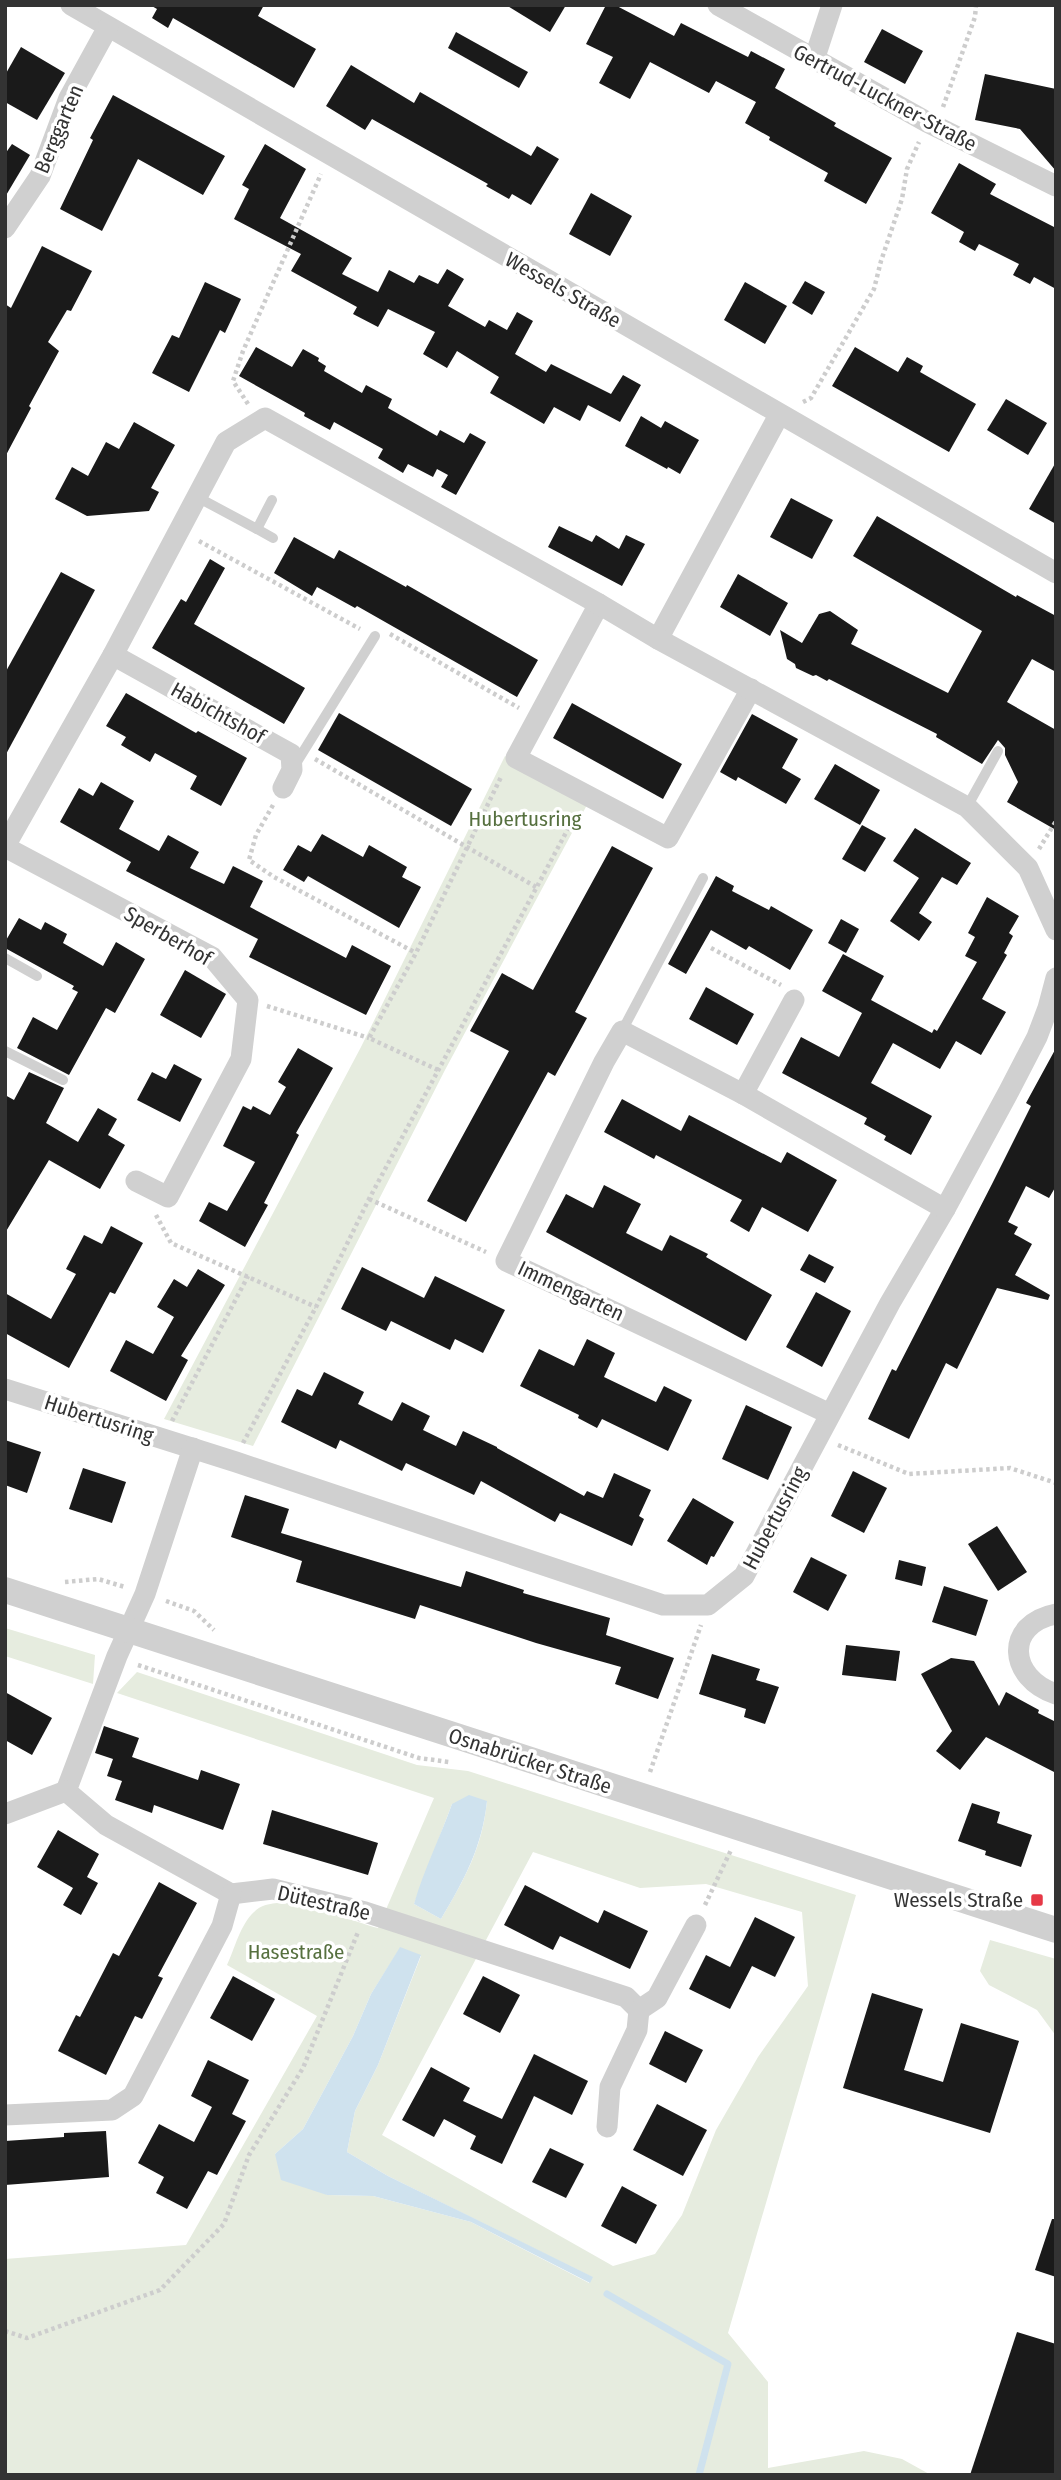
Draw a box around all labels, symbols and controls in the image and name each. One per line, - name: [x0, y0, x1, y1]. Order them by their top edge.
- street label: Gertrud-Luckner-Straße: [789, 39, 981, 157]
- street label: Berggarten: [29, 81, 89, 177]
- street label: Wessels Straße: [501, 246, 625, 334]
- street label: Habichtshof: [166, 676, 271, 750]
- park label: Hubertusring: [469, 806, 582, 832]
- street label: Sperberhof: [120, 901, 218, 972]
- street label: Immengarten: [514, 1255, 628, 1327]
- street label: Hubertusring: [41, 1389, 157, 1449]
- street label: Hubertusring: [737, 1462, 813, 1574]
- street label: Osnabrücker Straße: [445, 1722, 615, 1800]
- street label: Dütestraße: [275, 1880, 373, 1926]
- place label: Wessels Straße: [894, 1887, 1023, 1913]
- marker: Wessels Straße: [1029, 1892, 1045, 1908]
- park label: Hasestraße: [248, 1939, 344, 1965]

